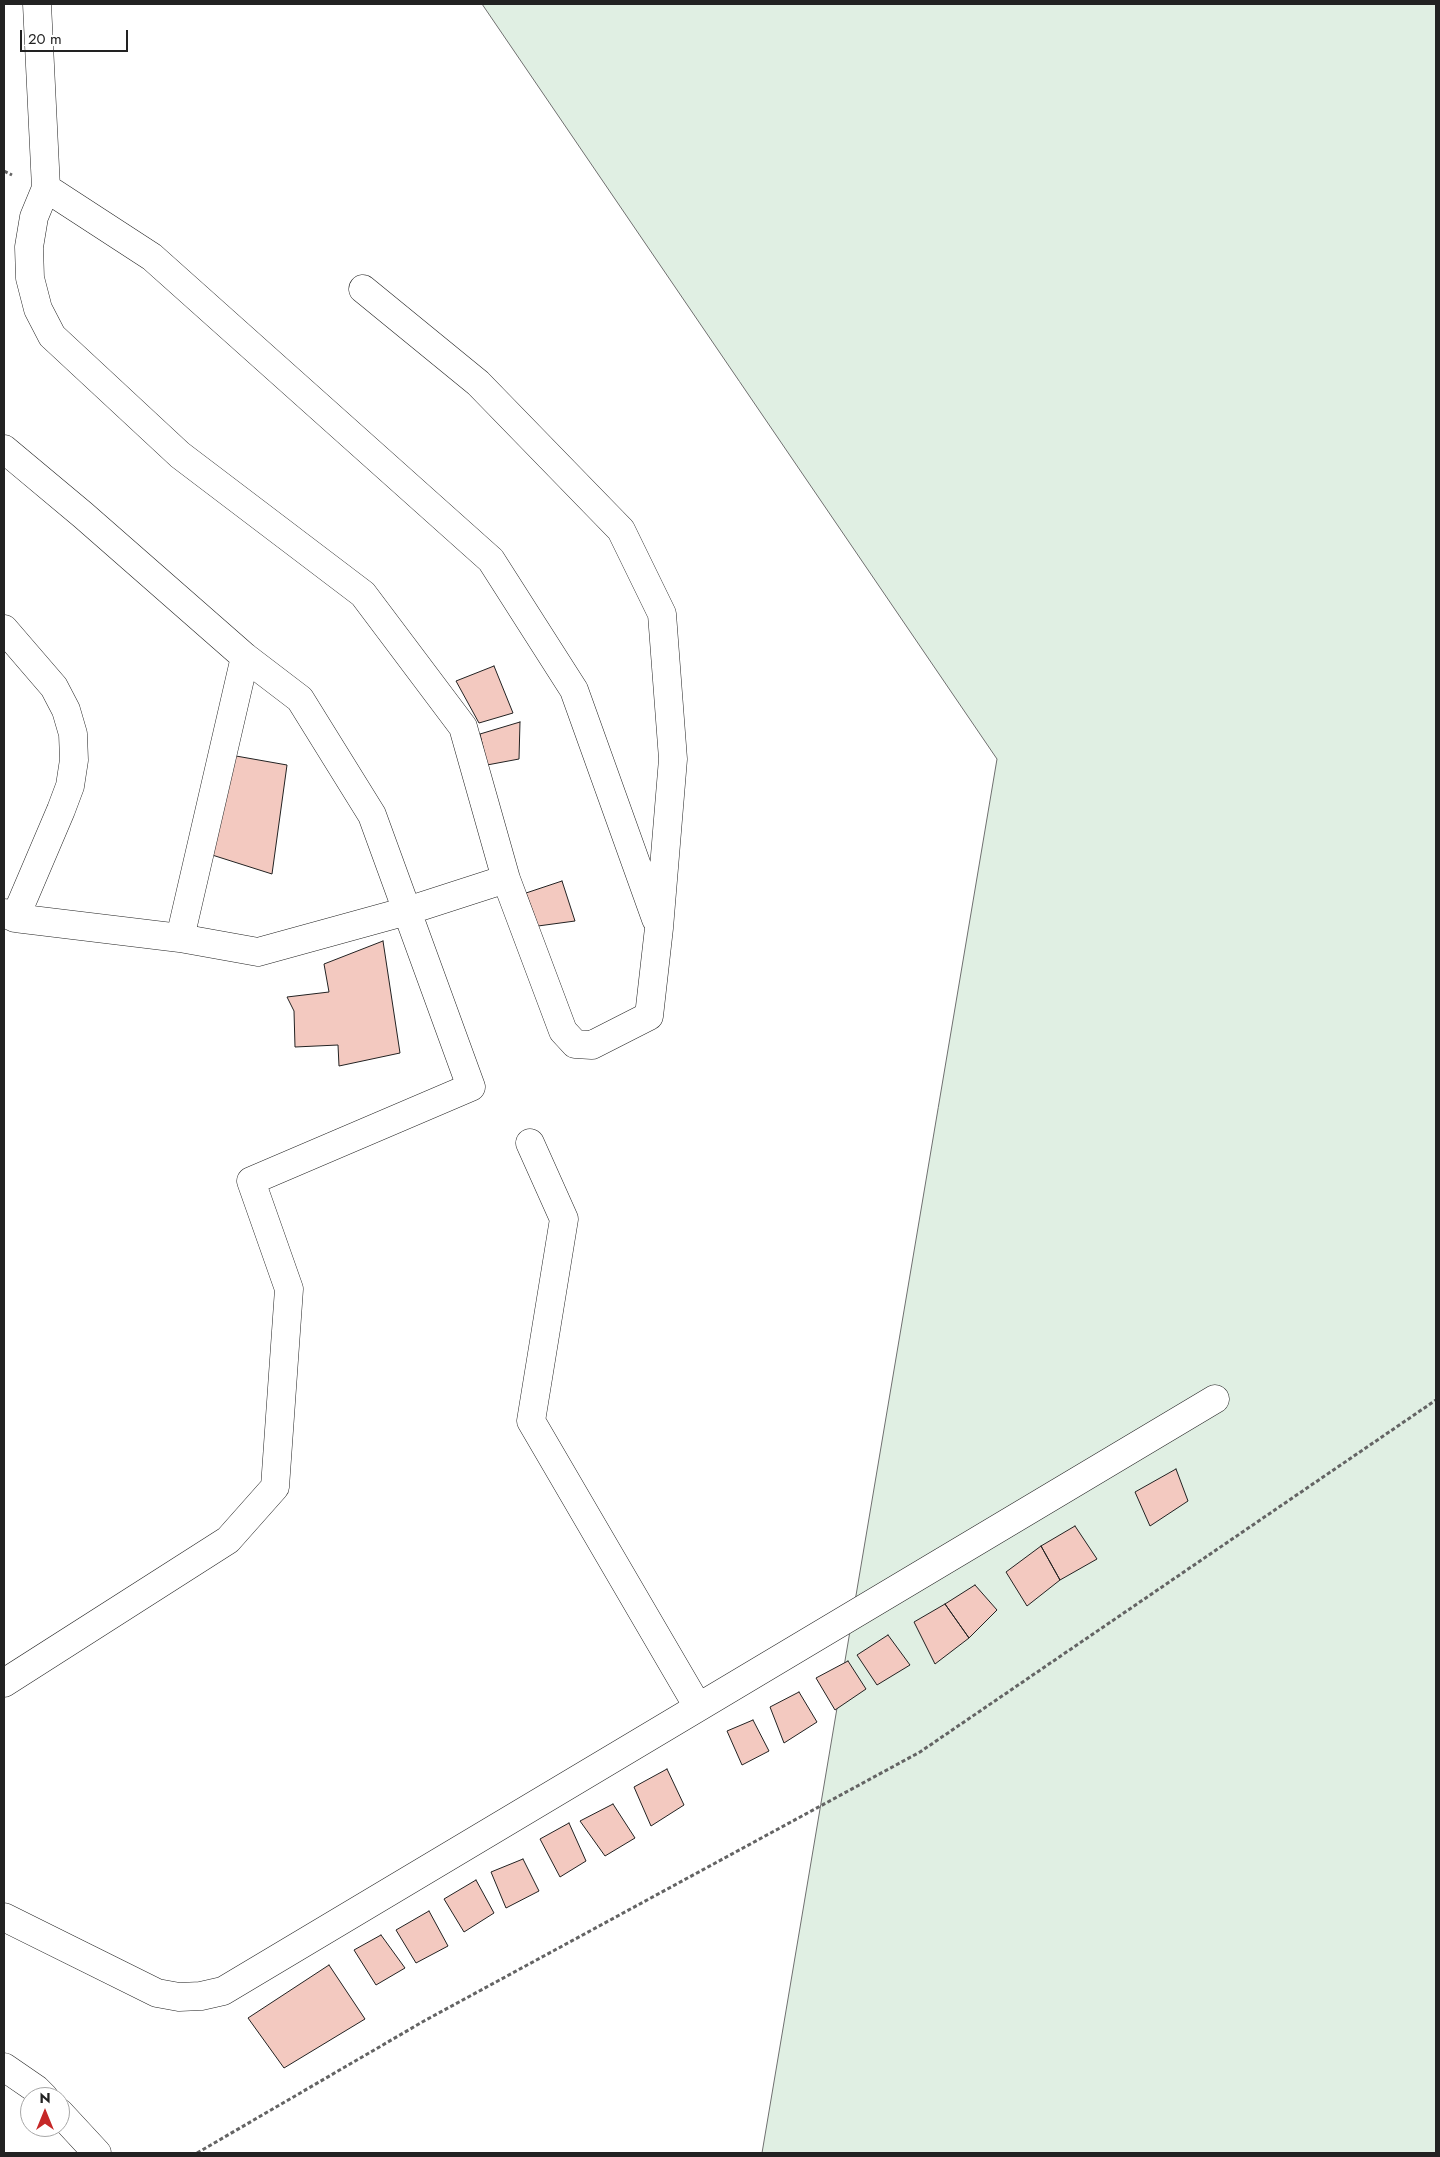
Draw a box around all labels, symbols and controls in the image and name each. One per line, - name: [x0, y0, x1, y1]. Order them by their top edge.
- scale bar: [22, 20, 130, 52]
- text: 20 m: [28, 28, 62, 50]
- north arrow: [20, 2087, 70, 2137]
- text: N: [39, 2088, 51, 2108]

